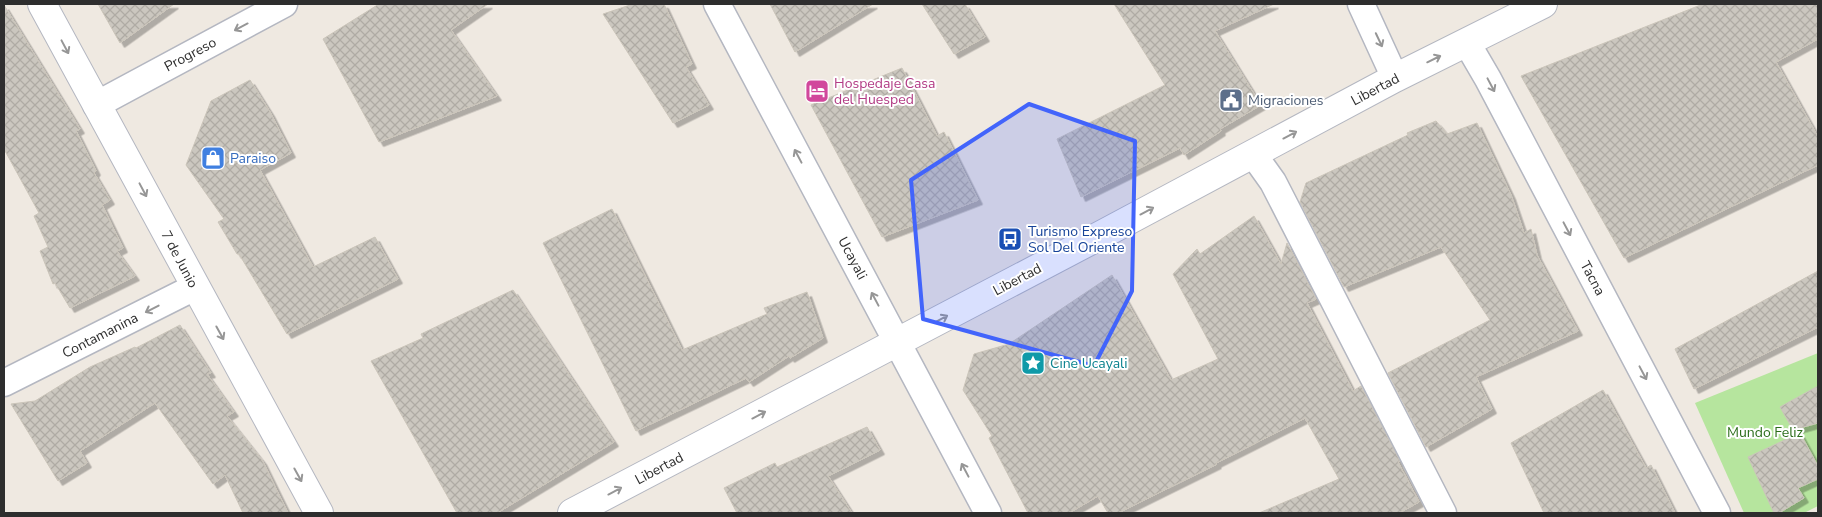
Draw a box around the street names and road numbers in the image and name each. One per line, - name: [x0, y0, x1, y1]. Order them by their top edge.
- street label: Progreso: [161, 33, 220, 76]
- street label: Libertad: [1348, 69, 1403, 110]
- street label: 7 de Junio: [156, 227, 203, 292]
- street label: Ucayali: [833, 234, 872, 283]
- street label: Tacna: [1576, 258, 1610, 299]
- street label: Libertad: [990, 259, 1045, 300]
- street label: Contamanina: [59, 308, 142, 363]
- street label: Libertad: [632, 448, 687, 489]

